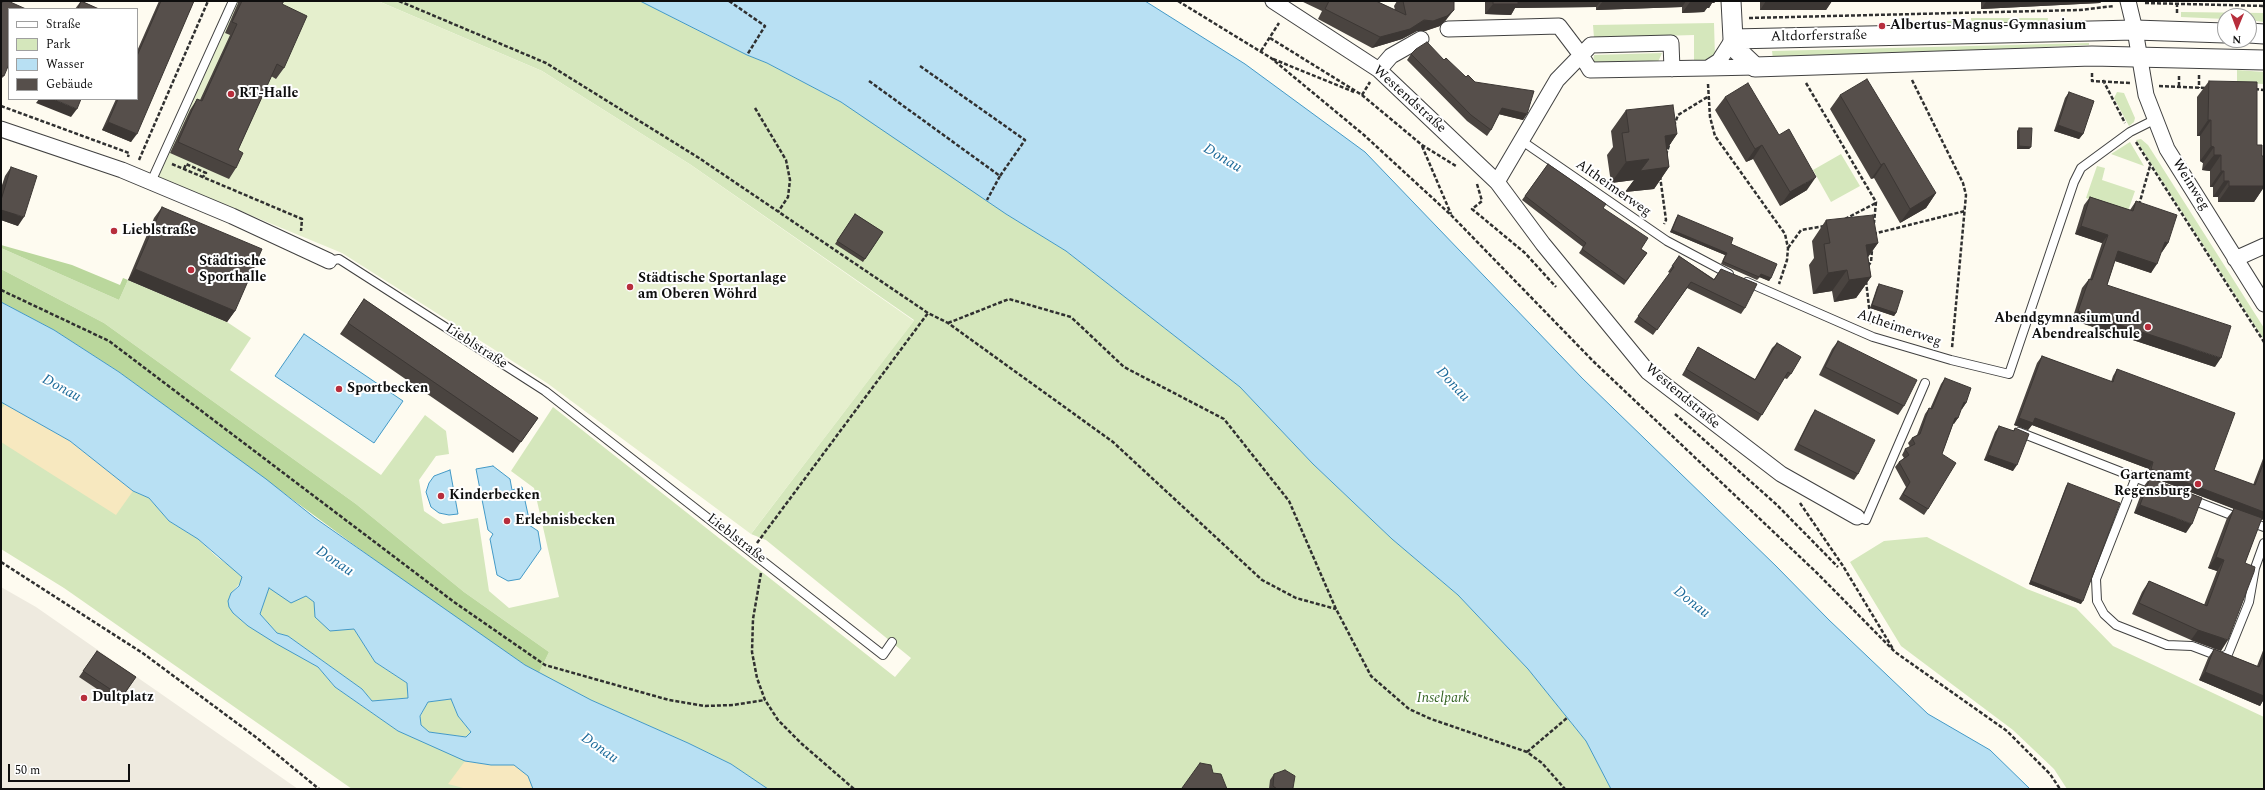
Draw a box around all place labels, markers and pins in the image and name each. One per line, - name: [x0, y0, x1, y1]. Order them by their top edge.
- place label: Albertus-Magnus-Gymnasium: [1890, 18, 2086, 34]
- marker: Albertus-Magnus-Gymnasium: [1877, 21, 1887, 31]
- place label: RT-Halle: [239, 86, 298, 102]
- marker: RT-Halle: [226, 89, 236, 99]
- place label: Lieblstraße: [122, 223, 196, 239]
- marker: Lieblstraße: [109, 226, 119, 236]
- place label: Städtische Sporthalle: [199, 254, 266, 286]
- marker: Städtische Sporthalle: [186, 265, 196, 275]
- place label: Städtische Sportanlage am Oberen Wöhrd: [638, 271, 786, 304]
- marker: Städtische Sportanlage am Oberen Wöhrd: [625, 282, 635, 292]
- place label: Abendgymnasium und Abendrealschule: [1994, 311, 2140, 344]
- marker: Abendgymnasium und Abendrealschule: [2143, 322, 2153, 332]
- place label: Sportbecken: [347, 381, 428, 397]
- marker: Sportbecken: [334, 384, 344, 394]
- place label: Gartenamt Regensburg: [2114, 468, 2190, 500]
- marker: Gartenamt Regensburg: [2193, 479, 2203, 489]
- place label: Kinderbecken: [449, 488, 540, 504]
- marker: Kinderbecken: [436, 491, 446, 501]
- place label: Erlebnisbecken: [515, 513, 615, 529]
- marker: Erlebnisbecken: [502, 516, 512, 526]
- place label: Dultplatz: [92, 690, 154, 706]
- marker: Dultplatz: [79, 693, 89, 703]

